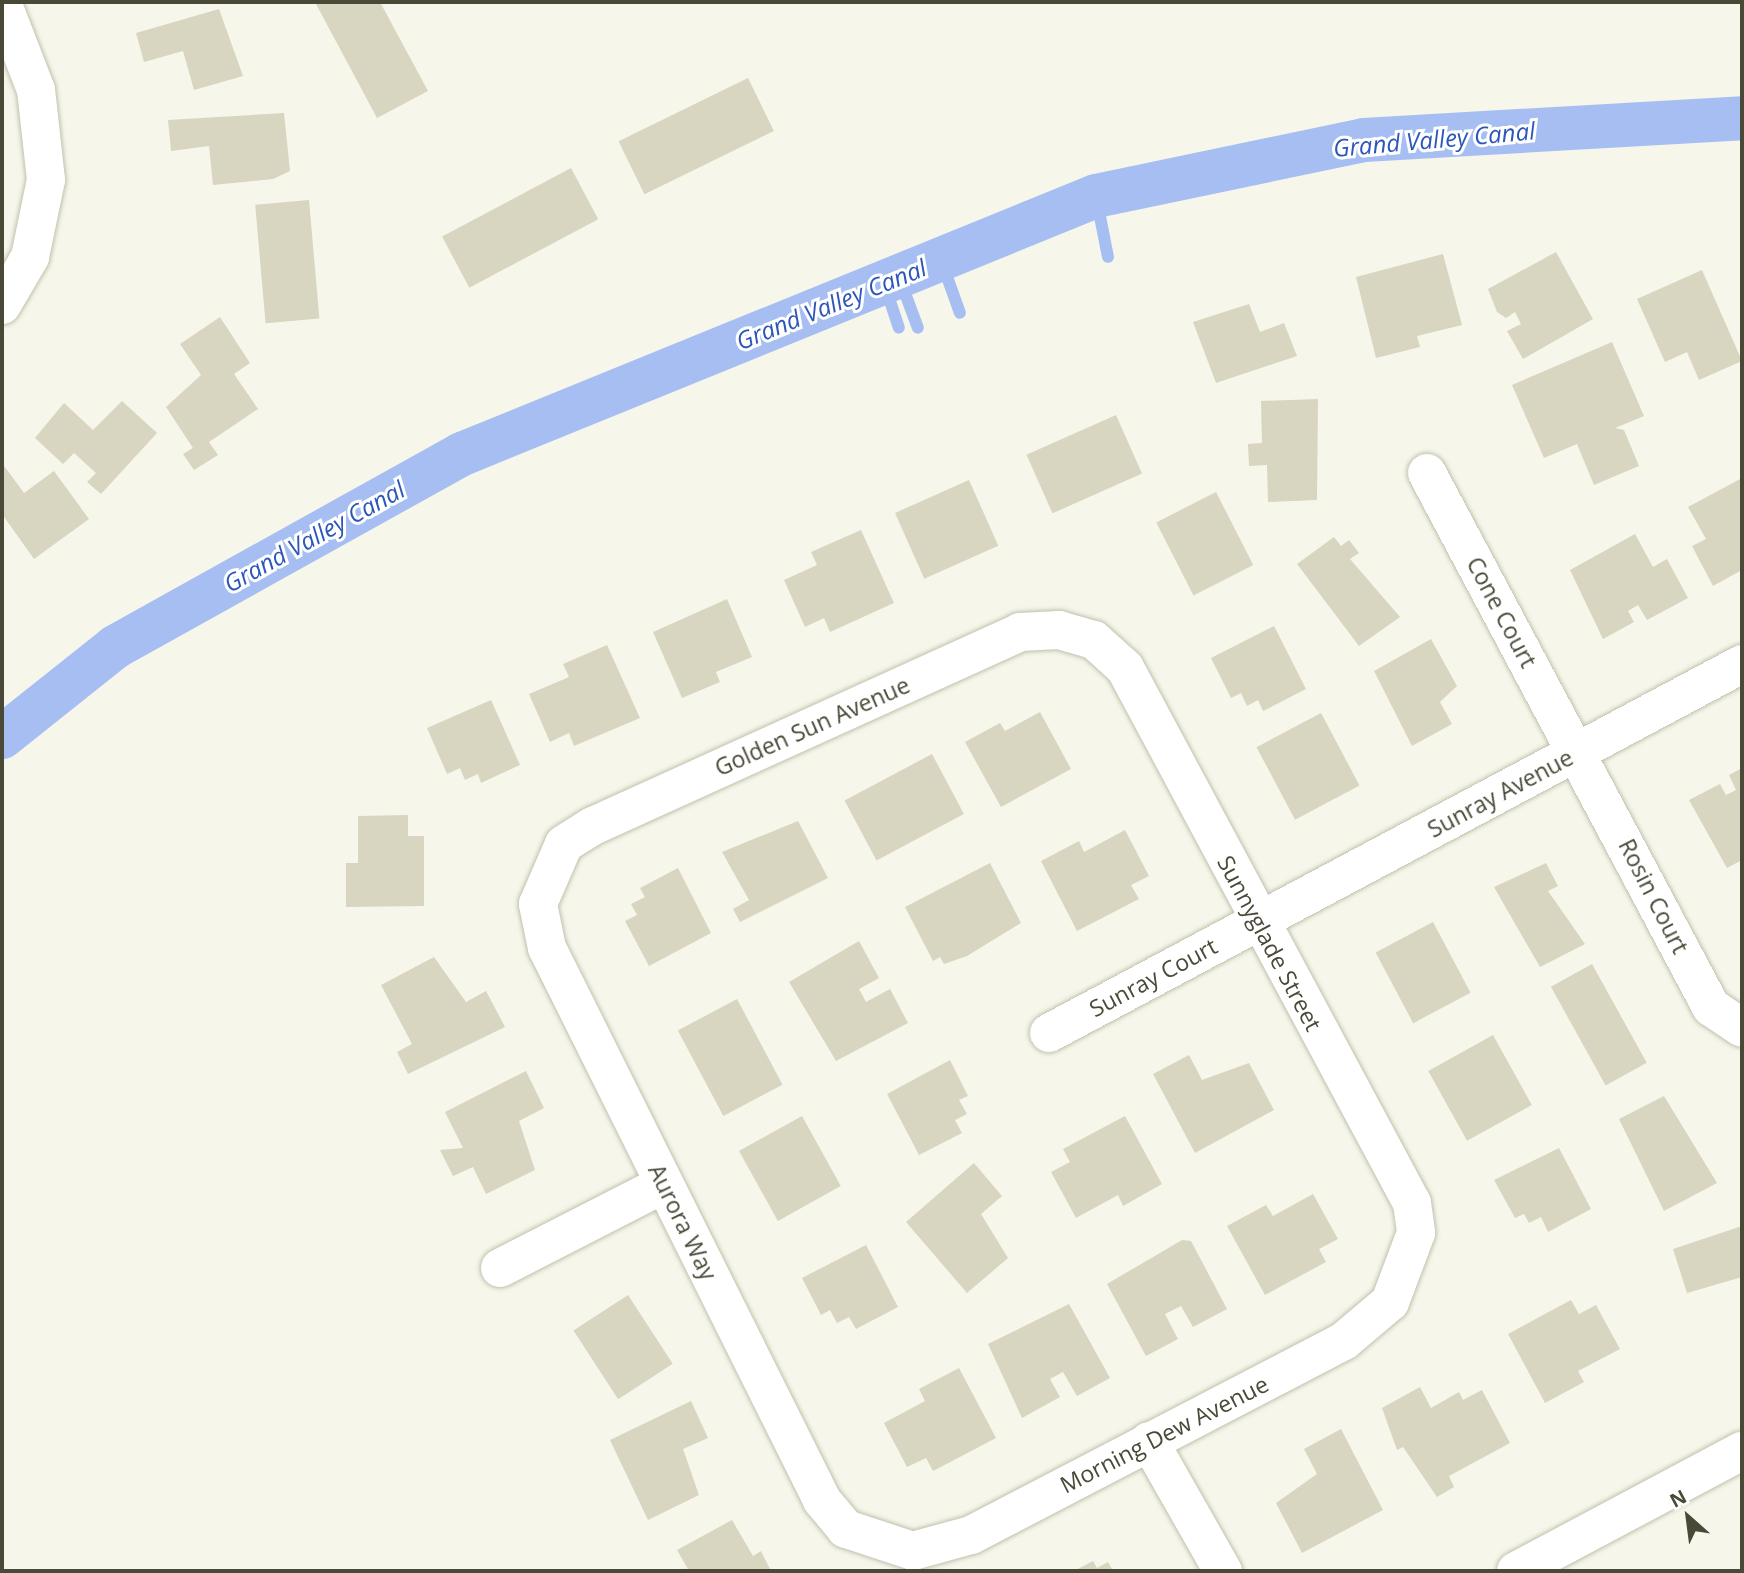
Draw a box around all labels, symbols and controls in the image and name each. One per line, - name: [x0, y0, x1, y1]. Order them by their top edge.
- water label: Grand Valley Canal: [1332, 116, 1536, 162]
- water label: Grand Valley Canal: [732, 253, 930, 355]
- water label: Grand Valley Canal: [218, 474, 410, 598]
- street label: Cone Court: [1461, 552, 1543, 672]
- street label: Golden Sun Avenue: [710, 671, 914, 781]
- street label: Sunray Avenue: [1423, 743, 1577, 843]
- street label: Rosin Court: [1613, 834, 1695, 958]
- street label: Sunnyglade Street: [1212, 851, 1328, 1035]
- street label: Sunray Court: [1084, 932, 1222, 1022]
- street label: Aurora Way: [643, 1160, 723, 1284]
- street label: Morning Dew Avenue: [1055, 1370, 1273, 1498]
- north arrow: [1653, 1482, 1723, 1552]
- text: N: [1665, 1483, 1691, 1514]

